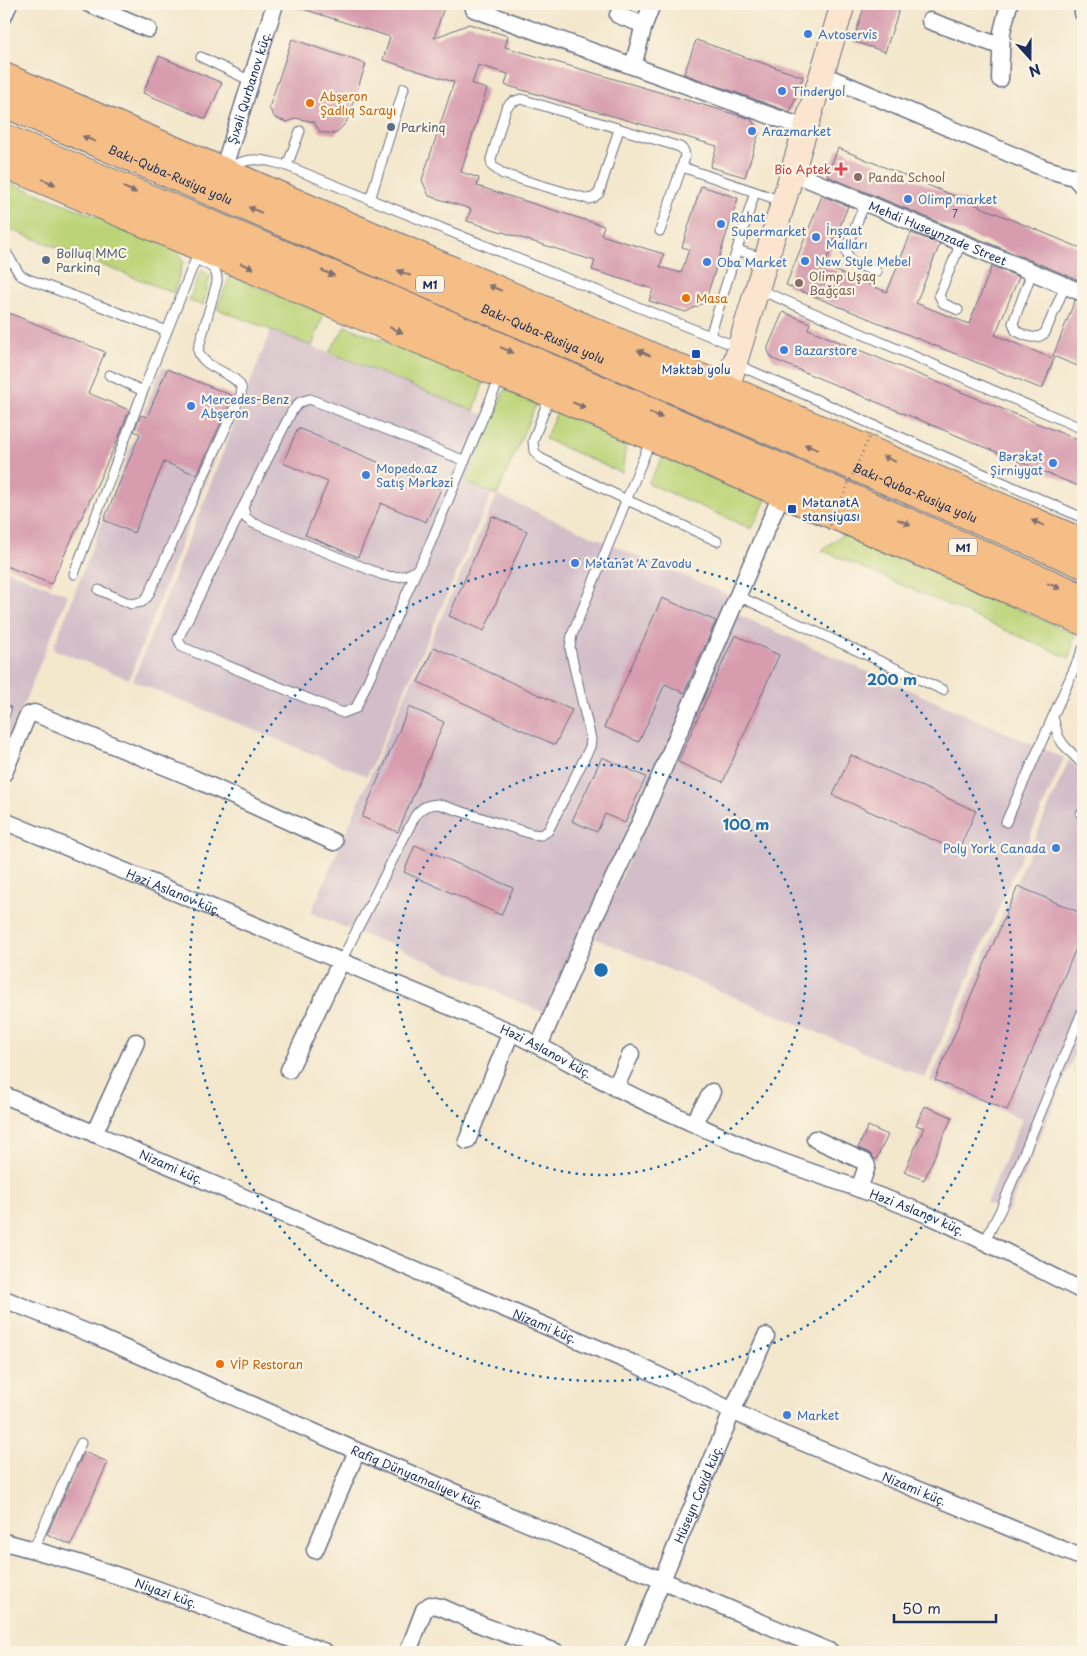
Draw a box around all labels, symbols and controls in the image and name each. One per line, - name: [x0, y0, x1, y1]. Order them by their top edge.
- place label: Avtoservis: [818, 25, 878, 43]
- marker: Avtoservis: [802, 28, 814, 40]
- street label: Şıxəli Qurbanov küç.: [223, 29, 275, 147]
- north arrow: [1004, 32, 1054, 82]
- text: N: [1026, 59, 1044, 82]
- place label: Tinderyol: [792, 82, 845, 100]
- marker: Tinderyol: [776, 85, 788, 97]
- place label: Abşeron Şadlıq Sarayı: [320, 87, 396, 119]
- marker: Abşeron Şadlıq Sarayı: [304, 97, 316, 109]
- place label: Parkinq: [401, 118, 445, 136]
- marker: Parkinq: [385, 121, 397, 133]
- place label: Arazmarket: [762, 122, 831, 140]
- marker: Arazmarket: [746, 125, 758, 137]
- one-way arrow: [82, 135, 96, 143]
- street label: Bakı-Quba-Rusiya yolu: [105, 140, 235, 209]
- place label: Bio Aptek: [774, 160, 831, 178]
- marker: Bio Aptek: [835, 163, 847, 175]
- place label: Panda School: [868, 168, 945, 186]
- marker: Panda School: [852, 171, 864, 183]
- one-way arrow: [42, 179, 56, 187]
- one-way arrow: [122, 187, 137, 195]
- place label: Olimp market: [918, 190, 997, 208]
- marker: Olimp market: [902, 193, 914, 205]
- street label: Mehdi Huseynzadе Street: [866, 196, 1010, 270]
- one-way arrow: [248, 205, 262, 213]
- house number: 7: [952, 206, 958, 221]
- place label: Rahat Supermarket: [731, 208, 806, 240]
- marker: Rahat Supermarket: [715, 218, 727, 230]
- place label: İnşaat Malları: [826, 221, 868, 253]
- marker: İnşaat Malları: [810, 231, 822, 243]
- place label: Bolluq MMC Parkinq: [56, 244, 127, 276]
- place label: New Style Mebel: [815, 252, 911, 270]
- place label: Oba Market: [717, 253, 787, 271]
- marker: Bolluq MMC Parkinq: [40, 254, 52, 266]
- marker: New Style Mebel: [799, 255, 811, 267]
- marker: Oba Market: [701, 256, 713, 268]
- one-way arrow: [240, 263, 254, 271]
- place label: Olimp Uşaq Bağçası: [809, 267, 876, 299]
- one-way arrow: [397, 269, 411, 277]
- one-way arrow: [321, 270, 335, 278]
- road number: M1: [416, 276, 444, 292]
- marker: Olimp Uşaq Bağçası: [793, 277, 805, 289]
- one-way arrow: [487, 284, 502, 292]
- place label: Masa: [696, 289, 728, 307]
- marker: Masa: [680, 292, 692, 304]
- street label: Bakı-Quba-Rusiya yolu: [478, 299, 608, 368]
- one-way arrow: [389, 327, 403, 335]
- place label: Bazarstore: [794, 341, 857, 359]
- marker: Bazarstore: [778, 344, 790, 356]
- one-way arrow: [500, 347, 514, 355]
- marker: Məktəb yolu: [690, 348, 702, 360]
- one-way arrow: [637, 349, 651, 357]
- place label: Məktəb yolu: [661, 360, 731, 378]
- place label: Mercedes-Benz Abşeron: [201, 390, 289, 422]
- marker: Mercedes-Benz Abşeron: [185, 400, 197, 412]
- one-way arrow: [572, 402, 586, 410]
- one-way arrow: [649, 411, 663, 419]
- one-way arrow: [803, 443, 818, 451]
- place label: Bərəkət Şirniyyat: [990, 447, 1043, 479]
- one-way arrow: [882, 455, 896, 463]
- marker: Bərəkət Şirniyyat: [1047, 457, 1059, 469]
- street label: Bakı-Quba-Rusiya yolu: [850, 458, 980, 527]
- place label: Mopedo.az Satış Mərkəzi: [376, 459, 453, 491]
- marker: Mopedo.az Satış Mərkəzi: [360, 469, 372, 481]
- place label: MətanətA stansiyası: [802, 493, 860, 525]
- marker: MətanətA stansiyası: [786, 503, 798, 515]
- one-way arrow: [897, 518, 911, 526]
- one-way arrow: [1031, 519, 1046, 527]
- road number: M1: [949, 538, 977, 556]
- place label: Mətanət A Zavodu: [585, 554, 692, 572]
- marker: Mətanət A Zavodu: [569, 557, 581, 569]
- one-way arrow: [1046, 582, 1061, 590]
- text: 200 m: [867, 667, 917, 690]
- text: 100 m: [723, 812, 769, 835]
- place label: Poly York Canada: [943, 839, 1046, 857]
- marker: Poly York Canada: [1050, 842, 1062, 854]
- street label: Həzi Aslanov küç.: [124, 864, 224, 919]
- centre of rings: [592, 961, 610, 979]
- street label: Həzi Aslanov küç.: [498, 1020, 595, 1082]
- street label: Nizami küç.: [137, 1145, 206, 1188]
- street label: Həzi Aslanov küç.: [867, 1184, 968, 1240]
- street label: Nizami küç.: [510, 1304, 580, 1347]
- place label: VİP Restoran: [230, 1355, 303, 1373]
- marker: VİP Restoran: [214, 1358, 226, 1370]
- place label: Market: [797, 1406, 839, 1424]
- marker: Market: [781, 1409, 793, 1421]
- street label: Rafiq Dünyamalıyev küç.: [348, 1440, 487, 1513]
- street label: Hüseyn Cavid küç.: [669, 1442, 726, 1546]
- street label: Nizami küç.: [880, 1467, 949, 1510]
- street label: Niyazi küç.: [133, 1573, 200, 1612]
- scale bar: [894, 1591, 997, 1623]
- text: 50 m: [902, 1596, 941, 1619]

